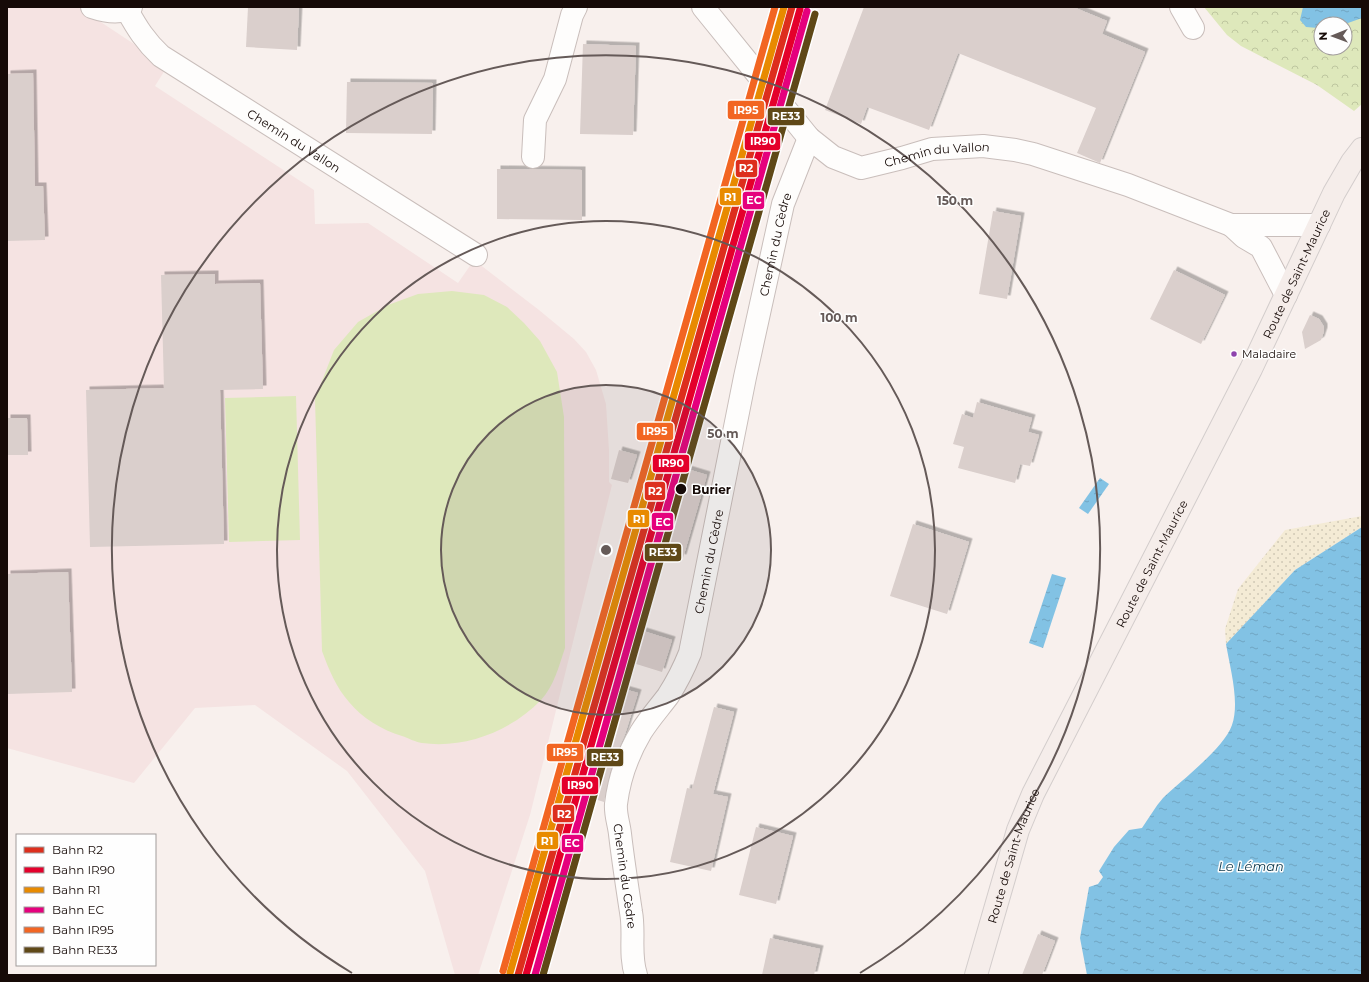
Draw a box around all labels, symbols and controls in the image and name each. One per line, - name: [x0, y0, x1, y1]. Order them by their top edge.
- north arrow: [1313, 16, 1353, 56]
- text: N: [1316, 32, 1330, 41]
- line badge: IR95: [727, 100, 765, 120]
- text: IR95: [733, 103, 759, 117]
- street label: Chemin du Vallon: [245, 105, 344, 175]
- line badge: RE33: [767, 107, 805, 126]
- text: RE33: [772, 109, 801, 123]
- line badge: IR90: [744, 132, 781, 151]
- text: IR90: [750, 134, 777, 148]
- street label: Chemin du Vallon: [883, 138, 991, 170]
- line badge: R2: [735, 159, 758, 178]
- text: R2: [739, 161, 754, 175]
- line badge: R1: [719, 187, 742, 206]
- text: R1: [724, 190, 736, 204]
- street label: Chemin du Cèdre: [755, 190, 794, 298]
- line badge: EC: [742, 191, 765, 210]
- text: EC: [746, 193, 762, 207]
- text: 150 m: [937, 193, 973, 208]
- street label: Route de Saint-Maurice: [1259, 206, 1333, 341]
- text: 100 m: [821, 310, 857, 325]
- place label: Maladaire: [1242, 347, 1297, 361]
- marker: Maladaire: [1229, 349, 1239, 359]
- line badge: IR95: [636, 422, 674, 441]
- text: IR95: [642, 424, 668, 438]
- text: 50 m: [707, 426, 739, 441]
- line badge: IR90: [652, 454, 690, 473]
- text: IR90: [658, 456, 685, 470]
- line badge: R2: [644, 481, 666, 501]
- marker: Burier: [674, 482, 688, 496]
- place label: Burier: [692, 482, 731, 497]
- text: R2: [648, 484, 663, 498]
- street label: Route de Saint-Maurice: [1112, 497, 1190, 630]
- street label: Chemin du Cèdre: [691, 508, 726, 615]
- line badge: R1: [627, 509, 650, 528]
- text: R1: [633, 512, 645, 526]
- line badge: EC: [651, 512, 674, 531]
- text: EC: [655, 515, 671, 529]
- centre of rings: [599, 543, 613, 557]
- line badge: RE33: [644, 543, 682, 562]
- text: RE33: [649, 545, 678, 559]
- line badge: IR95: [546, 743, 584, 762]
- text: IR95: [552, 745, 578, 759]
- line badge: RE33: [586, 748, 624, 767]
- text: RE33: [591, 750, 620, 764]
- line badge: IR90: [561, 776, 599, 795]
- text: IR90: [567, 778, 594, 792]
- street label: Route de Saint-Maurice: [984, 785, 1042, 925]
- line badge: R2: [552, 804, 575, 823]
- text: R2: [557, 807, 572, 821]
- street label: Chemin du Cèdre: [610, 822, 640, 930]
- line badge: R1: [536, 831, 559, 850]
- legend: [16, 834, 156, 966]
- text: R1: [541, 834, 553, 848]
- line badge: EC: [561, 834, 584, 853]
- text: EC: [564, 836, 580, 850]
- text: Bahn R2: [52, 842, 103, 857]
- water label: Le Léman: [1218, 858, 1284, 874]
- text: Bahn IR90: [52, 862, 115, 877]
- text: Bahn R1: [52, 882, 101, 897]
- text: Bahn EC: [52, 902, 104, 917]
- text: Bahn IR95: [52, 922, 114, 937]
- text: Bahn RE33: [52, 942, 118, 957]

